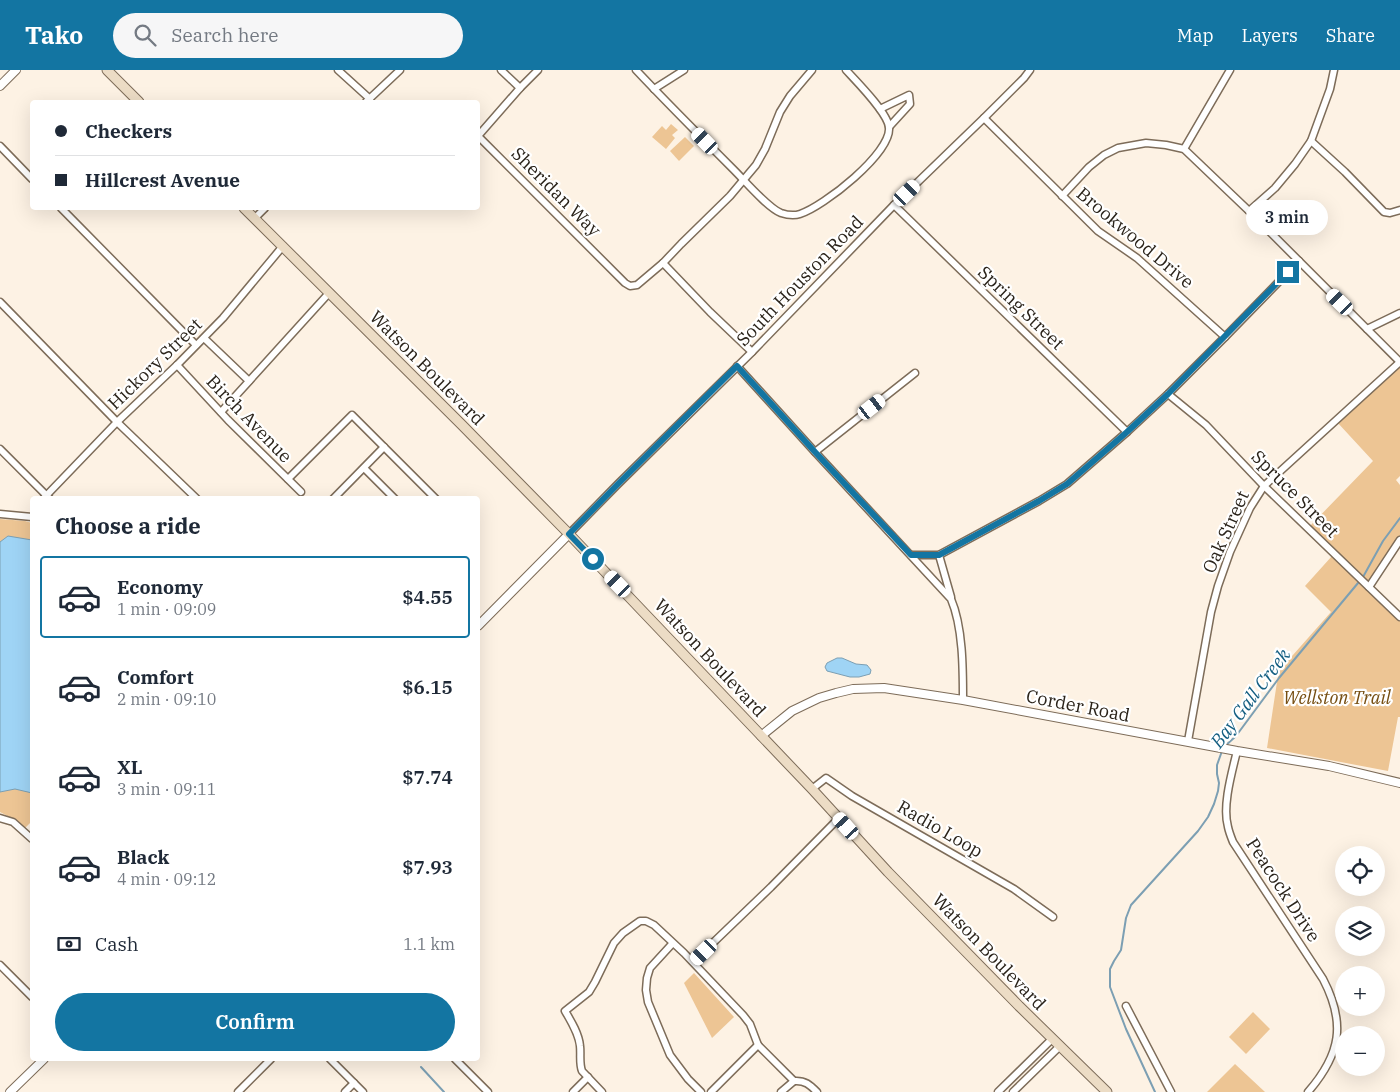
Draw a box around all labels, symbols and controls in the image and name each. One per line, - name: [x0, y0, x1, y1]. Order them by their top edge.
- search box: [113, 13, 463, 58]
- text: Tako: [25, 19, 83, 51]
- icon: search: [131, 21, 159, 49]
- text: Search here: [171, 23, 278, 47]
- text: Map: [1177, 24, 1214, 47]
- text: Layers: [1242, 24, 1298, 47]
- text: Share: [1326, 24, 1375, 47]
- text: Checkers: [85, 119, 172, 143]
- car: [689, 125, 720, 157]
- street label: Sheridan Way: [507, 142, 606, 241]
- text: Hillcrest Avenue: [85, 168, 240, 192]
- car: [890, 177, 923, 209]
- street label: Brookwood Drive: [1072, 182, 1199, 293]
- callout: 3 min: [1247, 200, 1329, 234]
- text: 3 min: [1265, 207, 1309, 227]
- street label: South Houston Road: [731, 210, 868, 351]
- street label: Spring Street: [973, 261, 1069, 355]
- route end: [1277, 261, 1299, 283]
- car: [1324, 286, 1356, 318]
- street label: Watson Boulevard: [365, 305, 490, 430]
- street label: Hickory Street: [103, 313, 207, 414]
- street label: Birch Avenue: [202, 370, 297, 468]
- car: [855, 392, 888, 422]
- street label: Spruce Street: [1247, 445, 1344, 542]
- street label: Oak Street: [1197, 487, 1254, 577]
- text: Choose a ride: [55, 511, 201, 540]
- route start: [582, 548, 604, 570]
- car: [602, 568, 633, 600]
- icon: car: [57, 575, 102, 620]
- text: Economy: [117, 575, 203, 599]
- text: $4.55: [402, 585, 453, 609]
- street label: Watson Boulevard: [650, 594, 771, 722]
- text: 1 min · 09:09: [117, 599, 216, 619]
- water label: Bay Gall Creek: [1204, 643, 1296, 753]
- icon: car: [57, 665, 102, 710]
- text: Comfort: [117, 665, 194, 689]
- text: $6.15: [402, 675, 453, 699]
- street label: Corder Road: [1024, 684, 1132, 727]
- park label: Wellston Trail: [1283, 686, 1392, 709]
- text: 2 min · 09:10: [117, 689, 216, 709]
- icon: car: [57, 755, 102, 800]
- text: XL: [117, 755, 143, 779]
- text: $7.74: [402, 765, 453, 789]
- text: 3 min · 09:11: [117, 779, 216, 799]
- street label: Radio Loop: [893, 795, 987, 862]
- car: [830, 810, 861, 842]
- street label: Peacock Drive: [1241, 833, 1326, 946]
- icon: car: [57, 845, 102, 890]
- text: Black: [117, 845, 169, 869]
- map controls: [1335, 846, 1385, 1076]
- button: locate: [1335, 846, 1385, 896]
- text: $7.93: [402, 855, 453, 879]
- text: 4 min · 09:12: [117, 869, 216, 889]
- street label: Watson Boulevard: [928, 888, 1051, 1015]
- button: layers: [1335, 906, 1385, 956]
- icon: cash: [55, 930, 83, 958]
- text: Cash: [95, 932, 139, 956]
- text: 1.1 km: [403, 934, 455, 954]
- car: [687, 936, 720, 968]
- button: +: [1335, 966, 1385, 1016]
- button: Confirm: [55, 993, 455, 1051]
- button: −: [1335, 1026, 1385, 1076]

